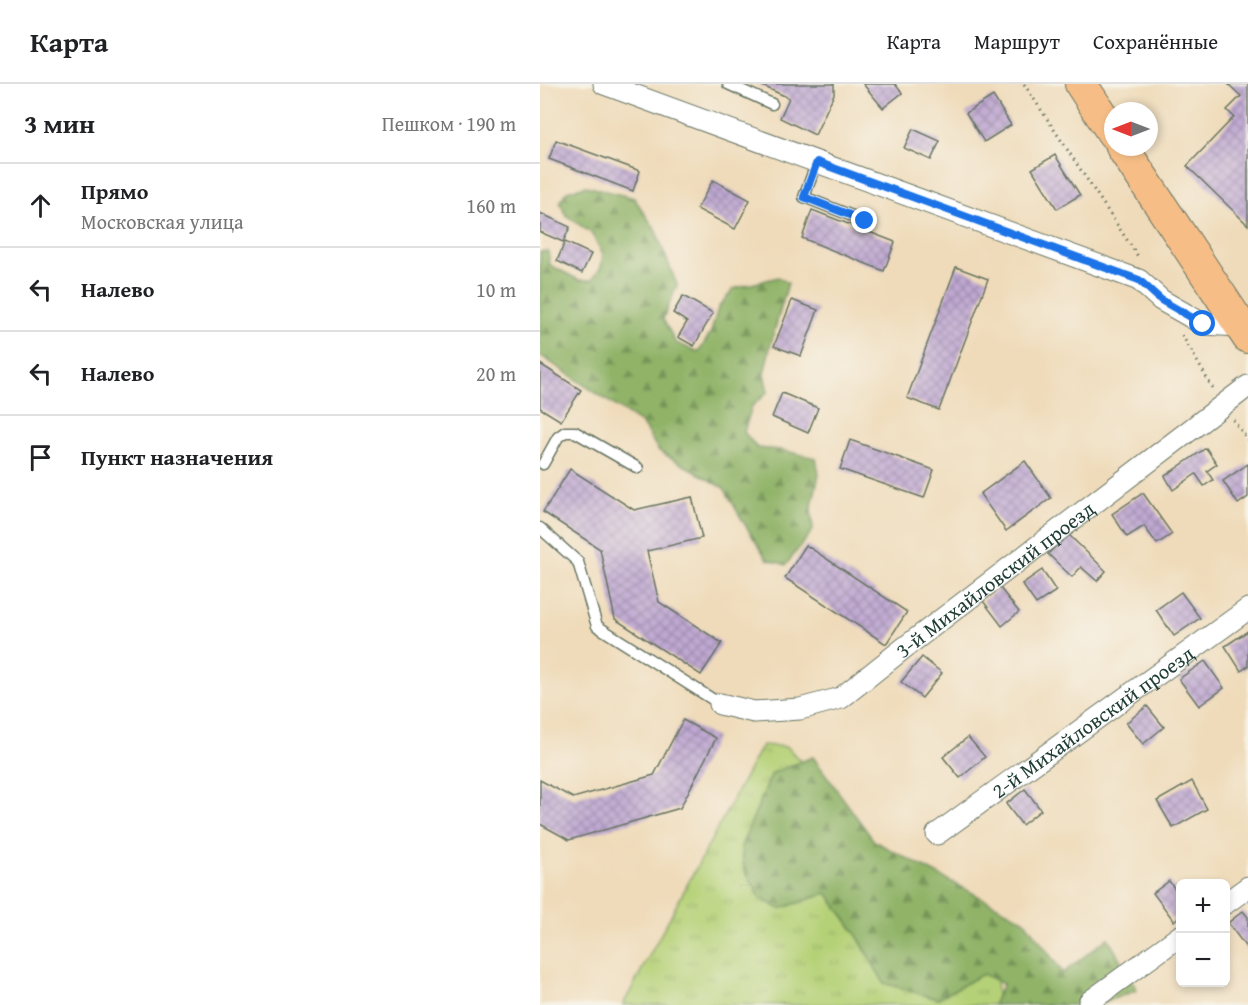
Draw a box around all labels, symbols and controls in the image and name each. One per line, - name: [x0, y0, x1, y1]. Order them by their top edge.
- text: Карта: [30, 21, 108, 62]
- text: Карта: [887, 26, 941, 57]
- text: Маршрут: [974, 26, 1060, 57]
- text: Сохранённые: [1093, 26, 1218, 57]
- north arrow: [1104, 102, 1158, 156]
- text: 3 мин: [24, 104, 95, 143]
- text: Пешком · 190 m: [382, 109, 516, 138]
- text: Прямо: [81, 175, 148, 207]
- icon: ahead: [24, 189, 57, 222]
- text: 160 m: [466, 191, 516, 220]
- text: Московская улица: [81, 207, 244, 236]
- route end: [851, 207, 877, 233]
- icon: left: [24, 273, 57, 306]
- text: Налево: [81, 273, 154, 305]
- text: 10 m: [476, 275, 516, 304]
- route start: [1189, 310, 1215, 336]
- icon: left: [24, 357, 57, 390]
- text: Налево: [81, 357, 154, 389]
- text: 20 m: [476, 359, 516, 388]
- icon: arrive: [24, 441, 57, 474]
- text: Пункт назначения: [81, 441, 273, 473]
- street label: 3-й Михайловский проезд: [888, 492, 1101, 665]
- street label: 2-й Михайловский проезд: [985, 637, 1201, 805]
- map controls: [1176, 879, 1230, 987]
- button: +: [1176, 879, 1230, 933]
- button: −: [1176, 933, 1230, 987]

